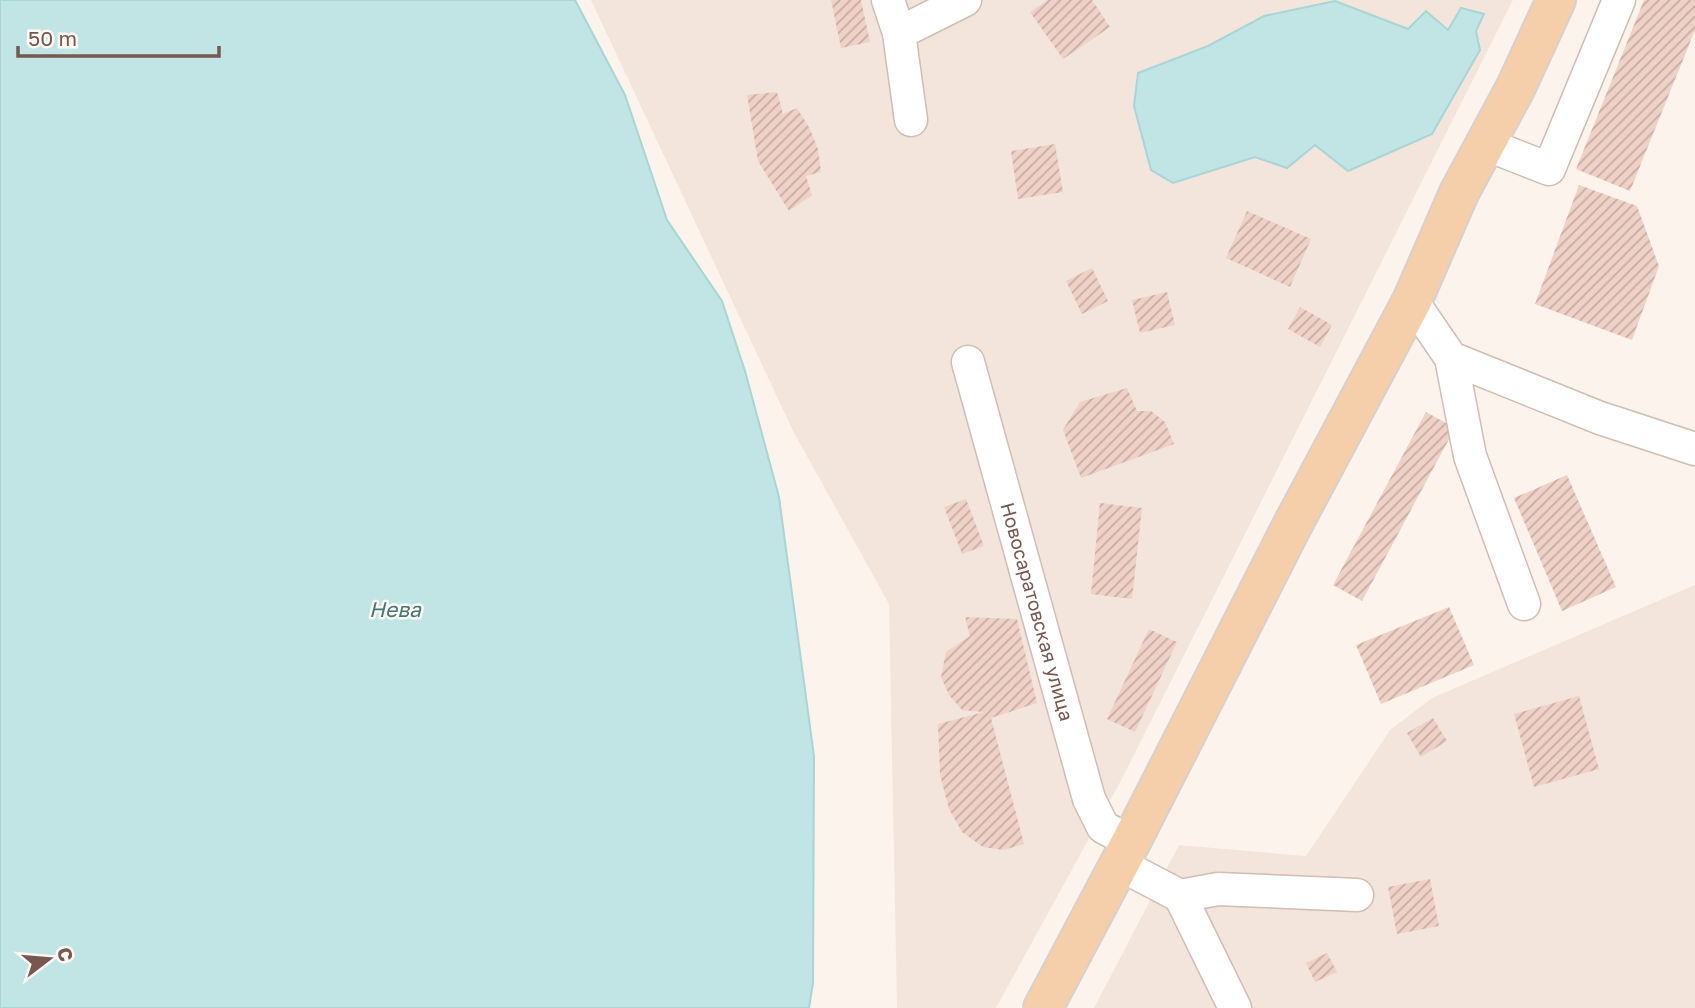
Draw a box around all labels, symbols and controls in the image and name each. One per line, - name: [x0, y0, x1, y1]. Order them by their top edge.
- scale bar: [18, 14, 219, 58]
- text: 50 m: [28, 25, 77, 51]
- street label: Новосаратовская улица: [996, 500, 1079, 723]
- water label: Нева: [369, 596, 422, 622]
- north arrow: [14, 924, 84, 994]
- text: С: [53, 945, 79, 964]

